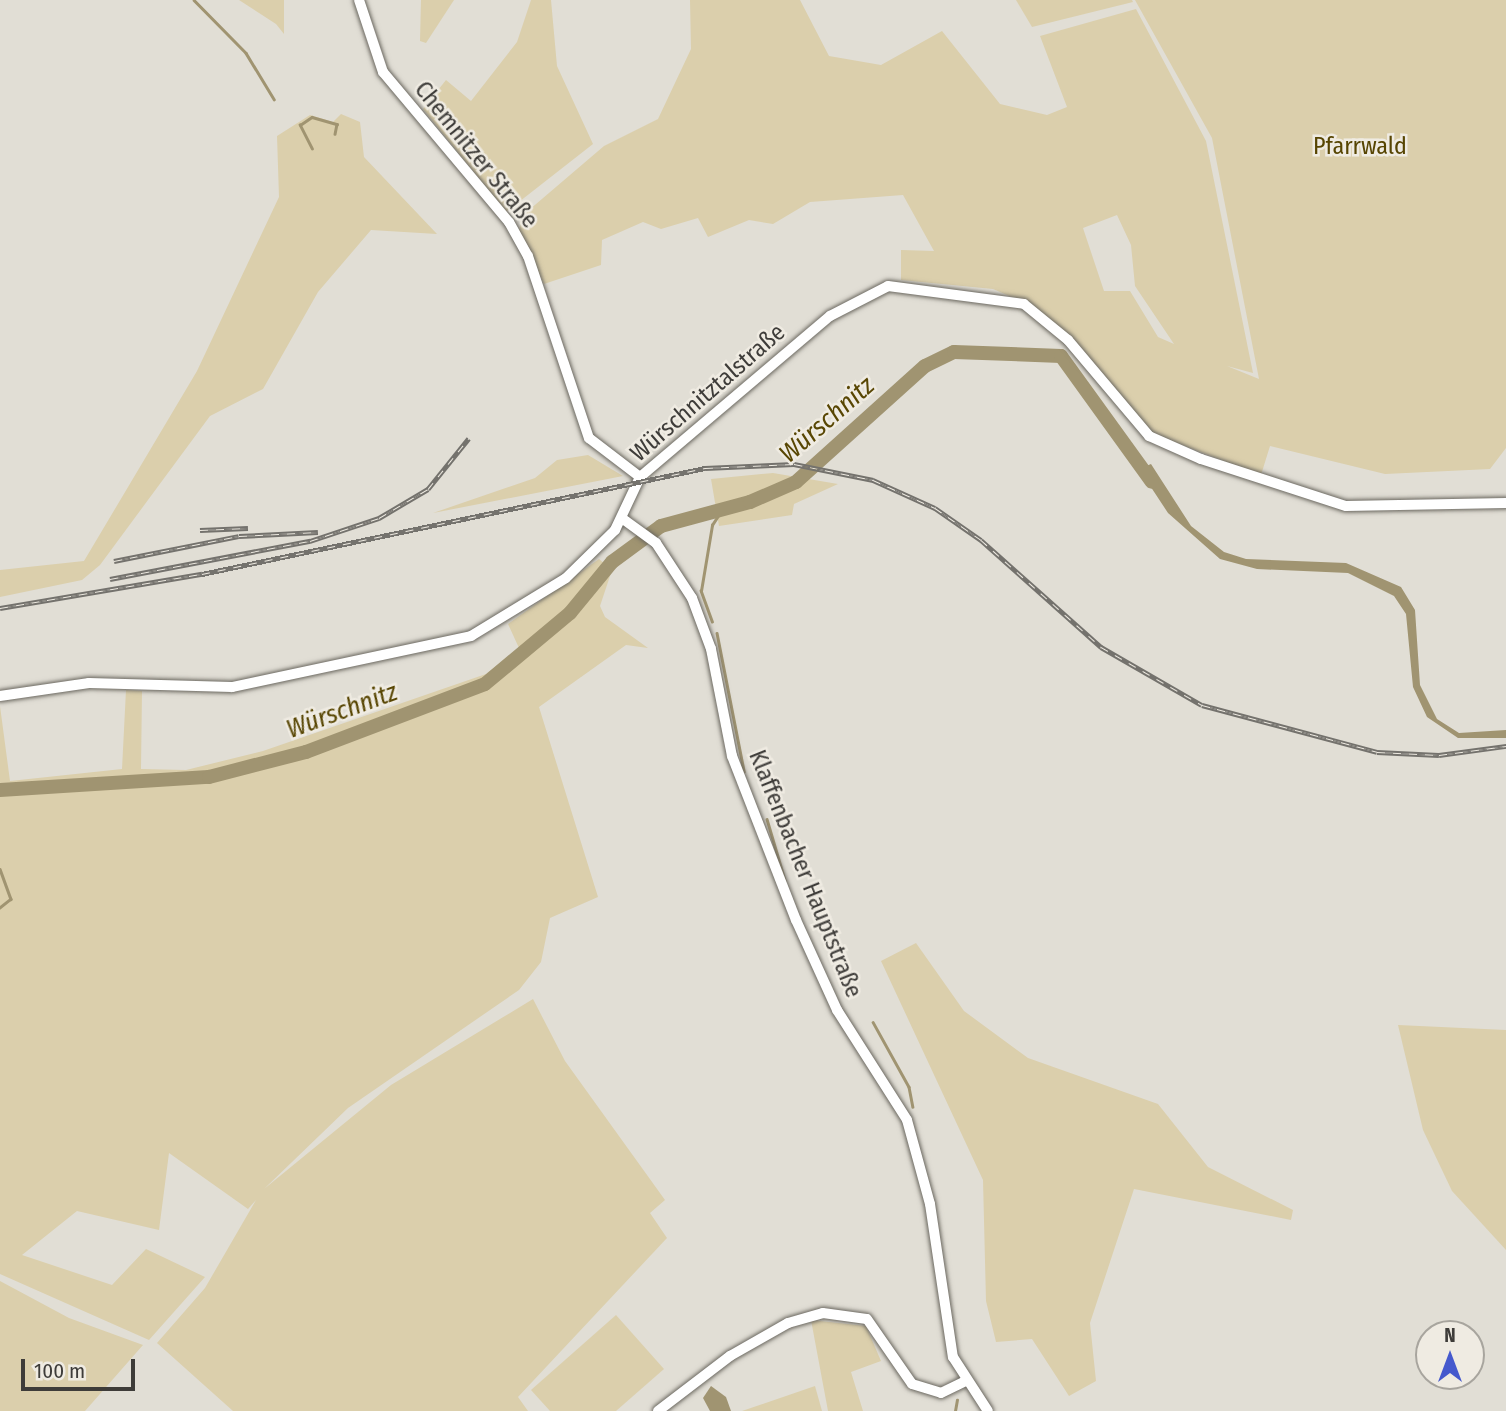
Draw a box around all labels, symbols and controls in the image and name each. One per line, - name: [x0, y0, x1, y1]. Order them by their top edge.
- street label: Chemnitzer Straße: [408, 76, 544, 234]
- park label: Pfarrwald: [1313, 133, 1407, 161]
- street label: Würschnitztalstraße: [625, 318, 791, 468]
- water label: Würschnitz: [773, 370, 881, 470]
- water label: Würschnitz: [282, 677, 402, 745]
- street label: Klaffenbacher Hauptstraße: [742, 746, 868, 1002]
- north arrow: [1415, 1320, 1485, 1390]
- text: N: [1444, 1324, 1456, 1347]
- scale bar: [24, 1344, 138, 1388]
- text: 100 m: [34, 1358, 85, 1384]

